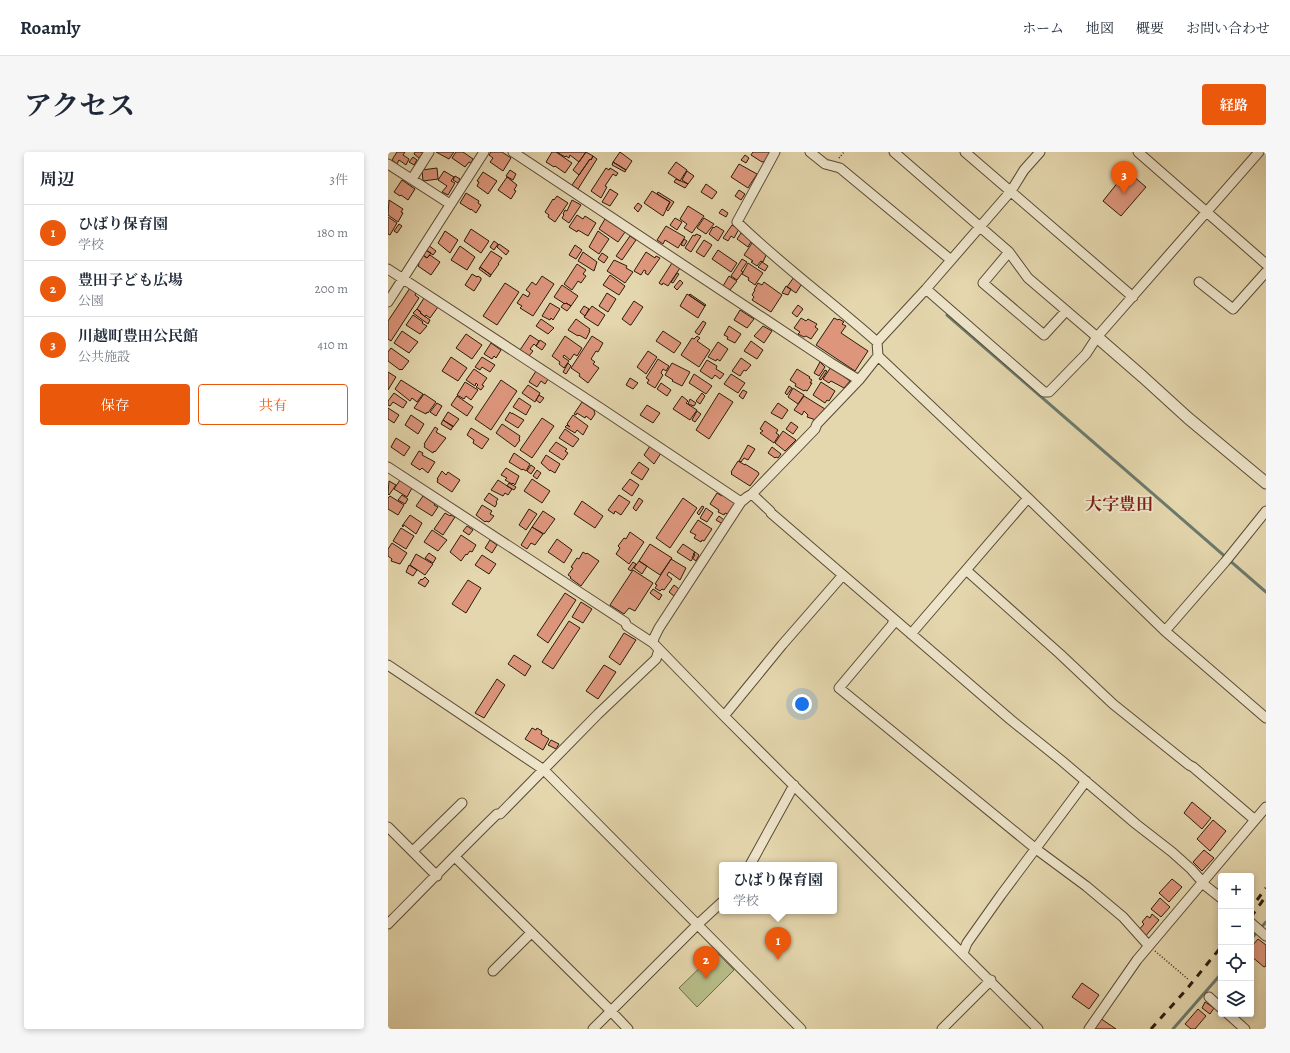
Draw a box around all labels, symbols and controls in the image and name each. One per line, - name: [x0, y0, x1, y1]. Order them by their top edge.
- text: Roamly: [20, 15, 80, 41]
- text: ホーム: [1022, 19, 1064, 38]
- text: 地図: [1086, 19, 1114, 38]
- text: 概要: [1136, 19, 1164, 38]
- text: お問い合わせ: [1186, 19, 1270, 38]
- button: 経路: [1202, 84, 1266, 125]
- text: アクセス: [24, 87, 135, 125]
- pin: 3: [1111, 161, 1137, 194]
- text: 周辺: [40, 168, 74, 191]
- text: 3件: [330, 171, 348, 188]
- text: ひばり保育園: [78, 214, 168, 234]
- text: 1: [51, 224, 55, 241]
- text: 180 m: [317, 224, 348, 241]
- text: 学校: [78, 236, 104, 253]
- text: 豊田子ども広場: [78, 270, 183, 290]
- text: 2: [50, 280, 56, 297]
- text: 200 m: [315, 280, 348, 297]
- text: 公園: [78, 292, 104, 309]
- text: 川越町豊田公民館: [78, 326, 198, 346]
- text: 3: [50, 336, 56, 353]
- text: 410 m: [317, 336, 348, 353]
- text: 公共施設: [78, 348, 130, 365]
- button: 保存: [40, 384, 190, 425]
- button: 共有: [198, 384, 348, 425]
- district label: 大字豊田: [1085, 493, 1153, 516]
- your location: [792, 694, 812, 714]
- popup: [719, 862, 837, 914]
- text: ひばり保育園: [733, 870, 823, 890]
- map controls: [1218, 873, 1254, 1017]
- button: +: [1218, 873, 1254, 909]
- text: 学校: [733, 892, 759, 909]
- button: −: [1218, 909, 1254, 945]
- pin: 1: [765, 927, 791, 960]
- button: locate: [1218, 945, 1254, 981]
- pin: 2: [693, 946, 719, 979]
- button: layers: [1218, 981, 1254, 1017]

